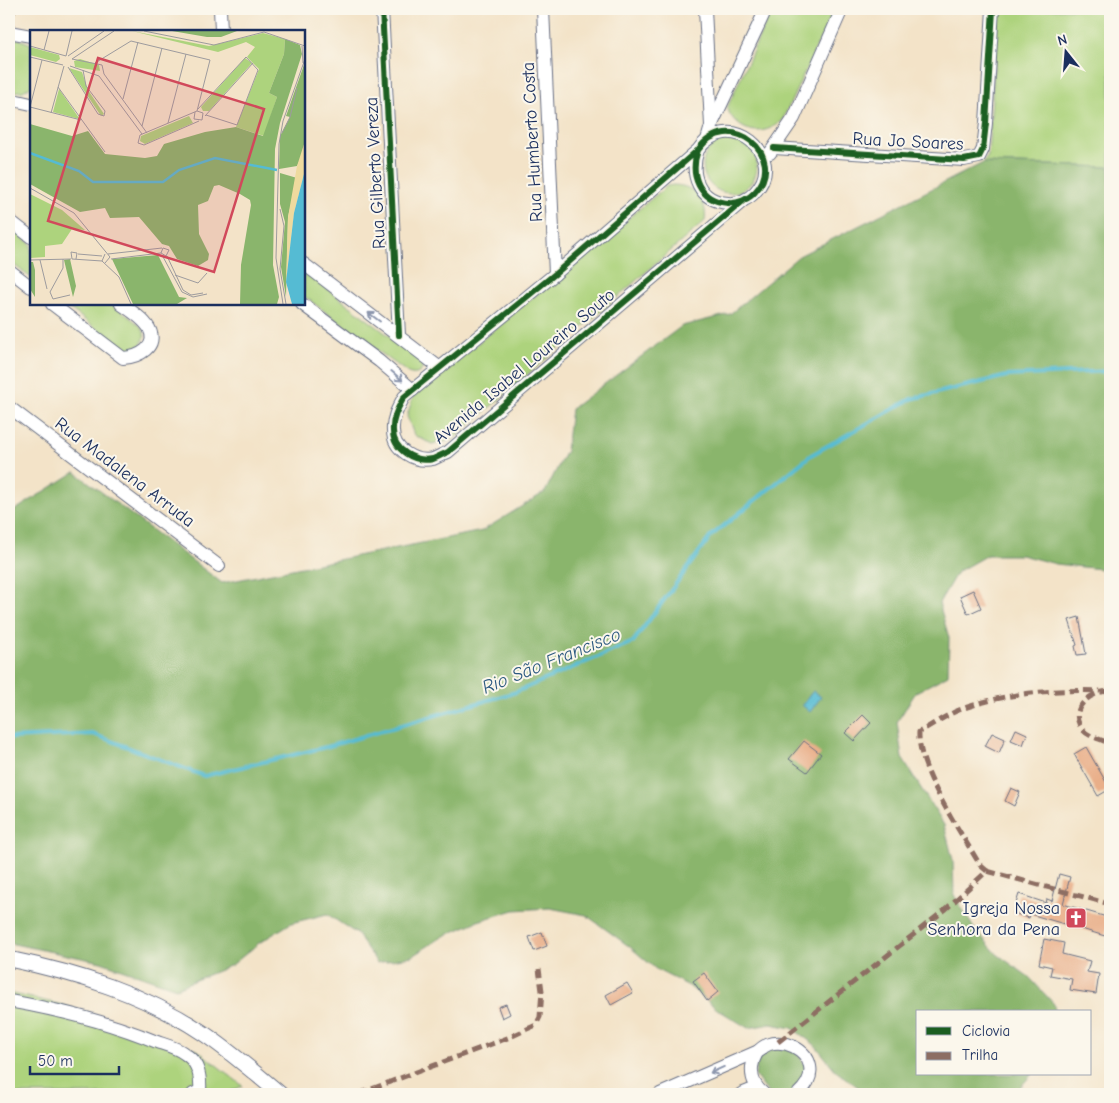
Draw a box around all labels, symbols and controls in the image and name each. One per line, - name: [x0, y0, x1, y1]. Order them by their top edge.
- north arrow: [1042, 28, 1092, 78]
- inset map: [30, 30, 305, 305]
- text: N: [1055, 31, 1069, 50]
- street label: Rua Humberto Costa: [518, 61, 547, 222]
- street label: Rua Gilberto Vereza: [361, 96, 390, 250]
- street label: Rua Jo Soares: [852, 128, 964, 155]
- street label: Avenida Isabel Loureiro Souto: [429, 284, 619, 448]
- one-way arrow: [367, 312, 381, 322]
- one-way arrow: [390, 370, 403, 381]
- street label: Rua Madalena Arruda: [51, 413, 199, 532]
- water label: Rio São Francisco: [479, 623, 624, 699]
- place label: Igreja Nossa Senhora da Pena: [927, 898, 1060, 940]
- church icon: Igreja Nossa Senhora da Pena: [1064, 906, 1088, 930]
- legend: [916, 1010, 1092, 1076]
- text: Ciclovia: [962, 1022, 1010, 1040]
- scale bar: [30, 1043, 119, 1075]
- text: Trilha: [962, 1046, 998, 1064]
- text: 50 m: [38, 1052, 73, 1070]
- one-way arrow: [710, 1065, 725, 1075]

